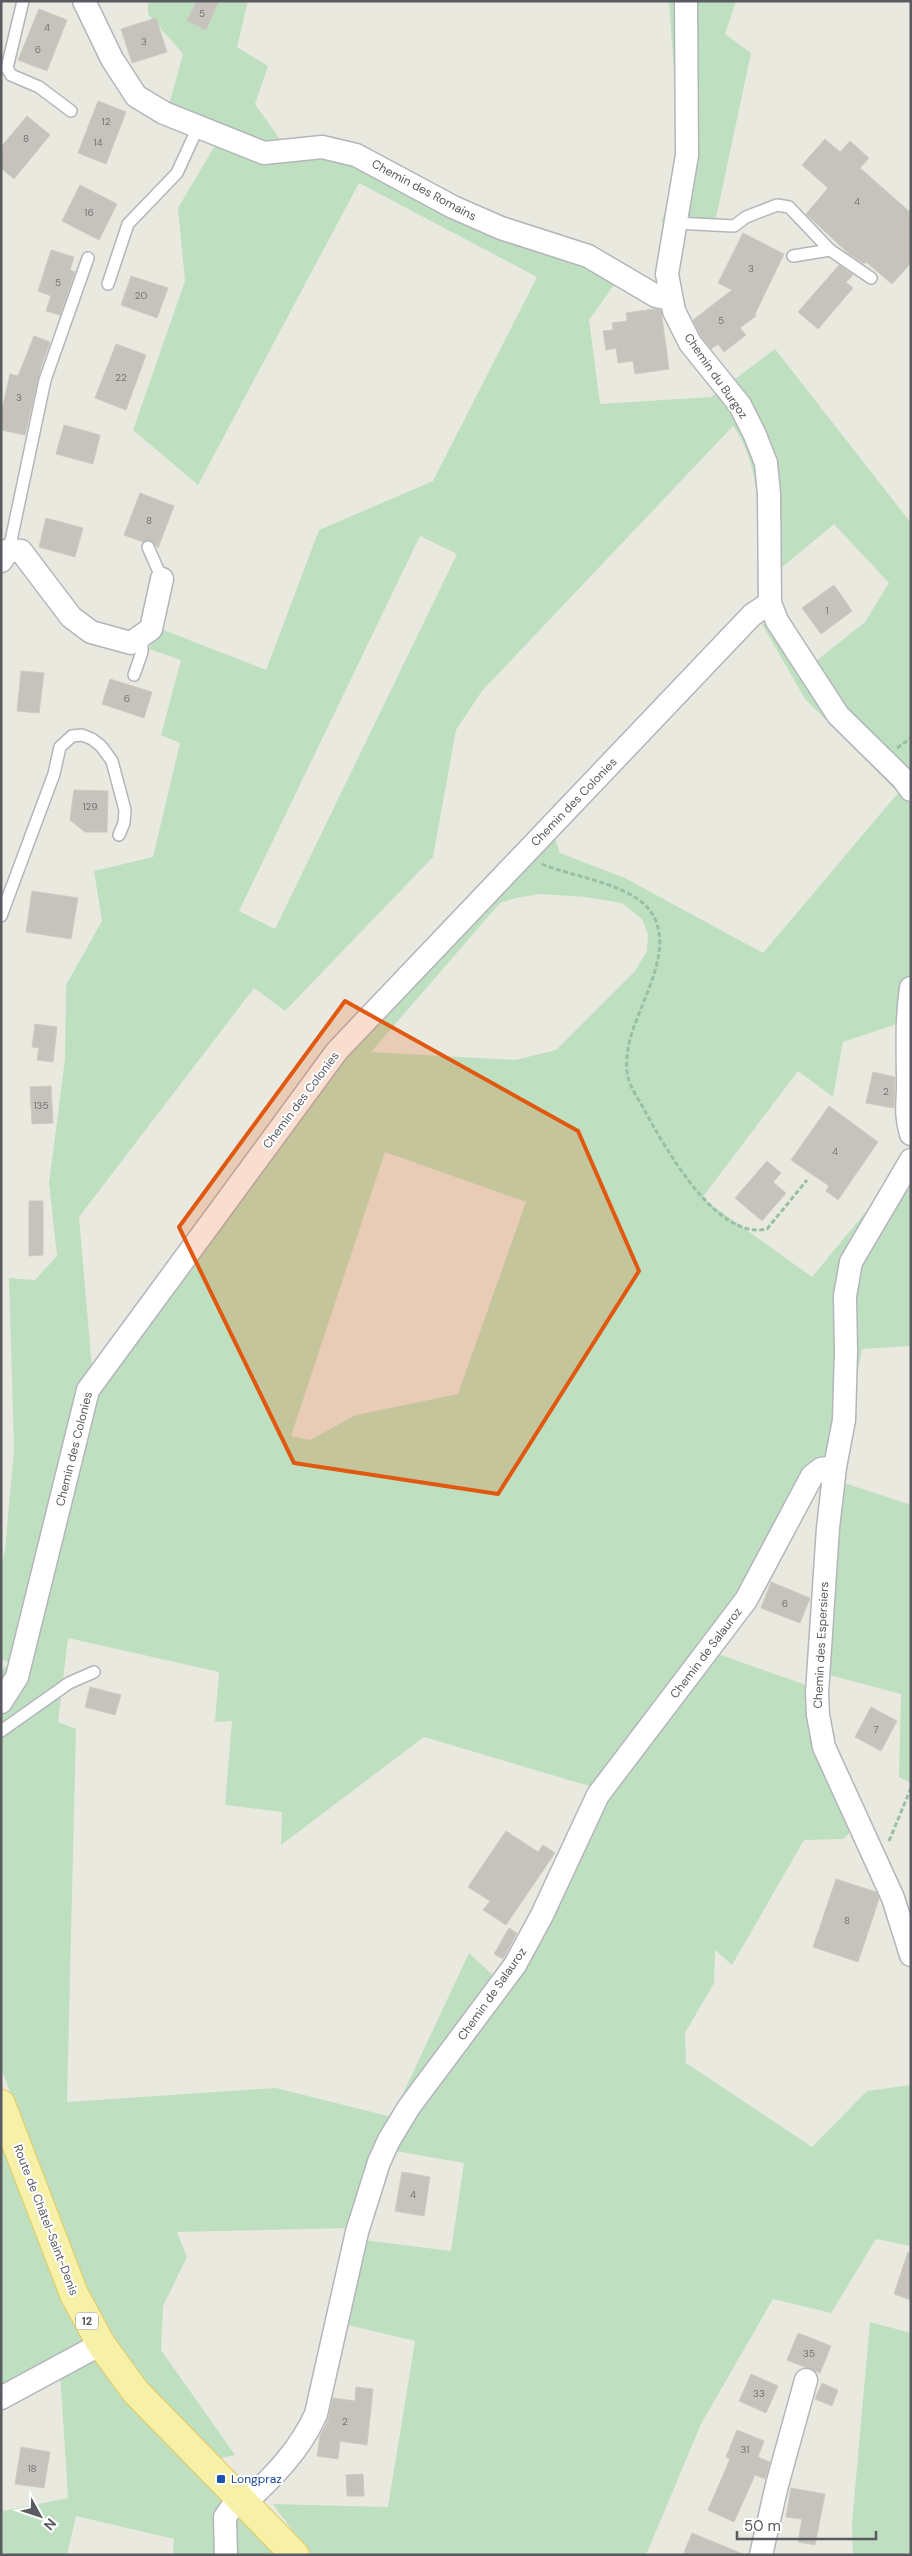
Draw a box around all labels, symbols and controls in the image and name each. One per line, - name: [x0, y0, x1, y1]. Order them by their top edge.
- house number: 5: [199, 7, 205, 20]
- house number: 4: [44, 21, 50, 34]
- house number: 3: [141, 35, 147, 48]
- house number: 6: [35, 43, 41, 56]
- house number: 12: [102, 115, 111, 128]
- house number: 8: [23, 132, 29, 145]
- house number: 14: [93, 136, 103, 149]
- street label: Chemin des Romains: [369, 156, 479, 224]
- house number: 4: [854, 195, 860, 208]
- house number: 16: [84, 206, 94, 219]
- house number: 3: [748, 262, 754, 275]
- house number: 5: [55, 276, 61, 289]
- house number: 20: [135, 289, 147, 302]
- house number: 5: [718, 314, 724, 327]
- street label: Chemin du Burgoz: [680, 330, 752, 422]
- house number: 22: [115, 371, 127, 384]
- house number: 3: [16, 391, 22, 404]
- house number: 8: [146, 514, 152, 527]
- house number: 1: [825, 604, 829, 617]
- house number: 6: [124, 692, 130, 705]
- street label: Chemin des Colonies: [527, 754, 621, 850]
- house number: 129: [82, 800, 98, 813]
- street label: Chemin des Colonies: [259, 1048, 343, 1152]
- house number: 2: [883, 1085, 889, 1098]
- house number: 135: [33, 1099, 49, 1112]
- house number: 4: [832, 1145, 838, 1158]
- street label: Chemin des Colonies: [52, 1390, 96, 1508]
- street label: Chemin des Espersiers: [810, 1581, 832, 1709]
- house number: 6: [782, 1597, 788, 1610]
- street label: Chemin de Salauroz: [667, 1604, 745, 1702]
- house number: 7: [873, 1723, 879, 1736]
- house number: 8: [844, 1914, 850, 1927]
- street label: Chemin de Salauroz: [454, 1944, 530, 2044]
- street label: Route de Châtel-Saint-Denis: [10, 2142, 82, 2298]
- house number: 4: [410, 2188, 416, 2201]
- road number: 12: [76, 2312, 98, 2330]
- house number: 35: [803, 2347, 815, 2360]
- house number: 33: [753, 2387, 765, 2400]
- house number: 2: [342, 2415, 348, 2428]
- house number: 31: [741, 2443, 749, 2456]
- house number: 18: [27, 2462, 37, 2475]
- place label: Longpraz: [231, 2471, 282, 2487]
- marker: Longpraz: [215, 2473, 227, 2485]
- north arrow: [15, 2491, 65, 2541]
- scale bar: [737, 2508, 876, 2540]
- text: N: [40, 2515, 60, 2534]
- text: 50 m: [744, 2516, 781, 2536]

